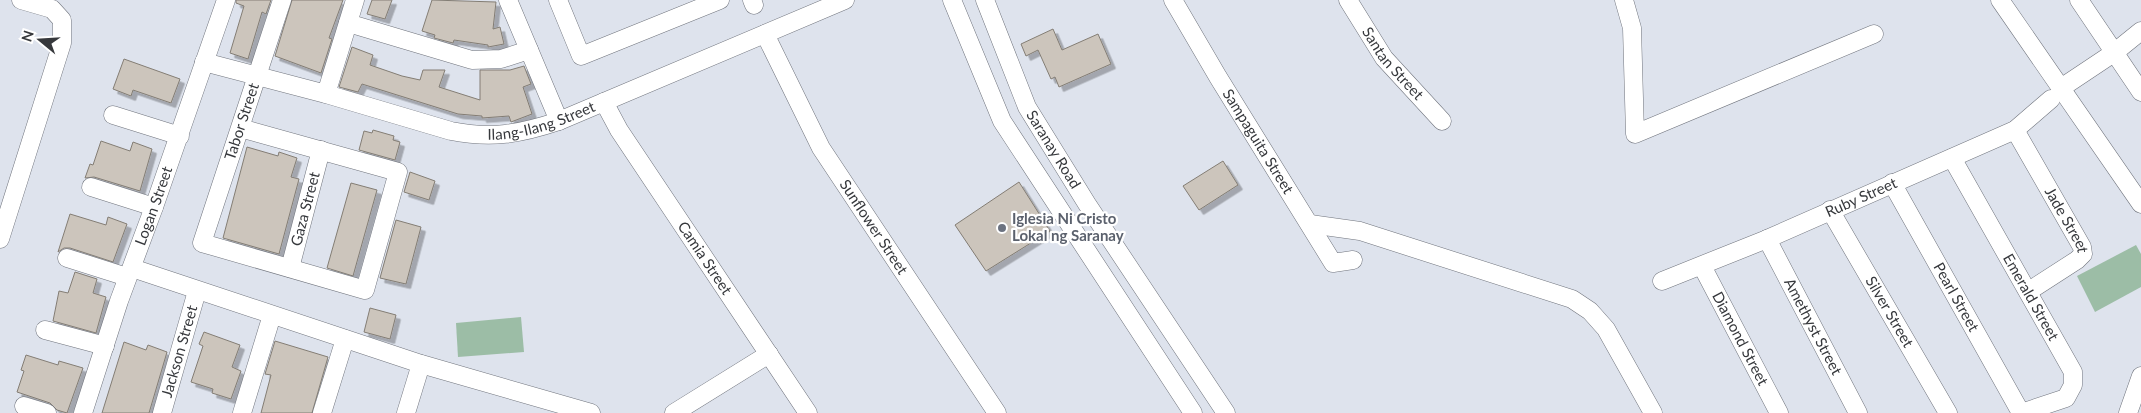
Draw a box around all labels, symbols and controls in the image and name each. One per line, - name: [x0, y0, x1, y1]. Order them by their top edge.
- north arrow: [15, 15, 65, 65]
- street label: Santan Street: [1359, 23, 1428, 104]
- text: N: [17, 28, 37, 44]
- street label: Tabor Street: [220, 80, 262, 162]
- street label: Sampaguita Street: [1220, 85, 1298, 197]
- street label: Ilang-Ilang Street: [487, 97, 598, 143]
- street label: Saranay Road: [1023, 107, 1085, 191]
- street label: Logan Street: [131, 163, 176, 248]
- street label: Gaza Street: [286, 169, 323, 248]
- street label: Ruby Street: [1822, 173, 1900, 220]
- street label: Sunflower Street: [836, 176, 913, 278]
- street label: Jade Street: [2042, 184, 2093, 254]
- place label: Iglesia Ni Cristo Lokal ng Saranay: [1012, 209, 1124, 244]
- street label: Camia Street: [675, 218, 737, 298]
- marker: Iglesia Ni Cristo Lokal ng Saranay: [996, 222, 1008, 234]
- street label: Emerald Street: [2000, 250, 2064, 344]
- street label: Pearl Street: [1930, 259, 1984, 335]
- street label: Silver Street: [1862, 273, 1918, 351]
- street label: Amethyst Street: [1781, 275, 1847, 378]
- street label: Diamond Street: [1709, 288, 1773, 389]
- street label: Jackson Street: [157, 302, 201, 399]

